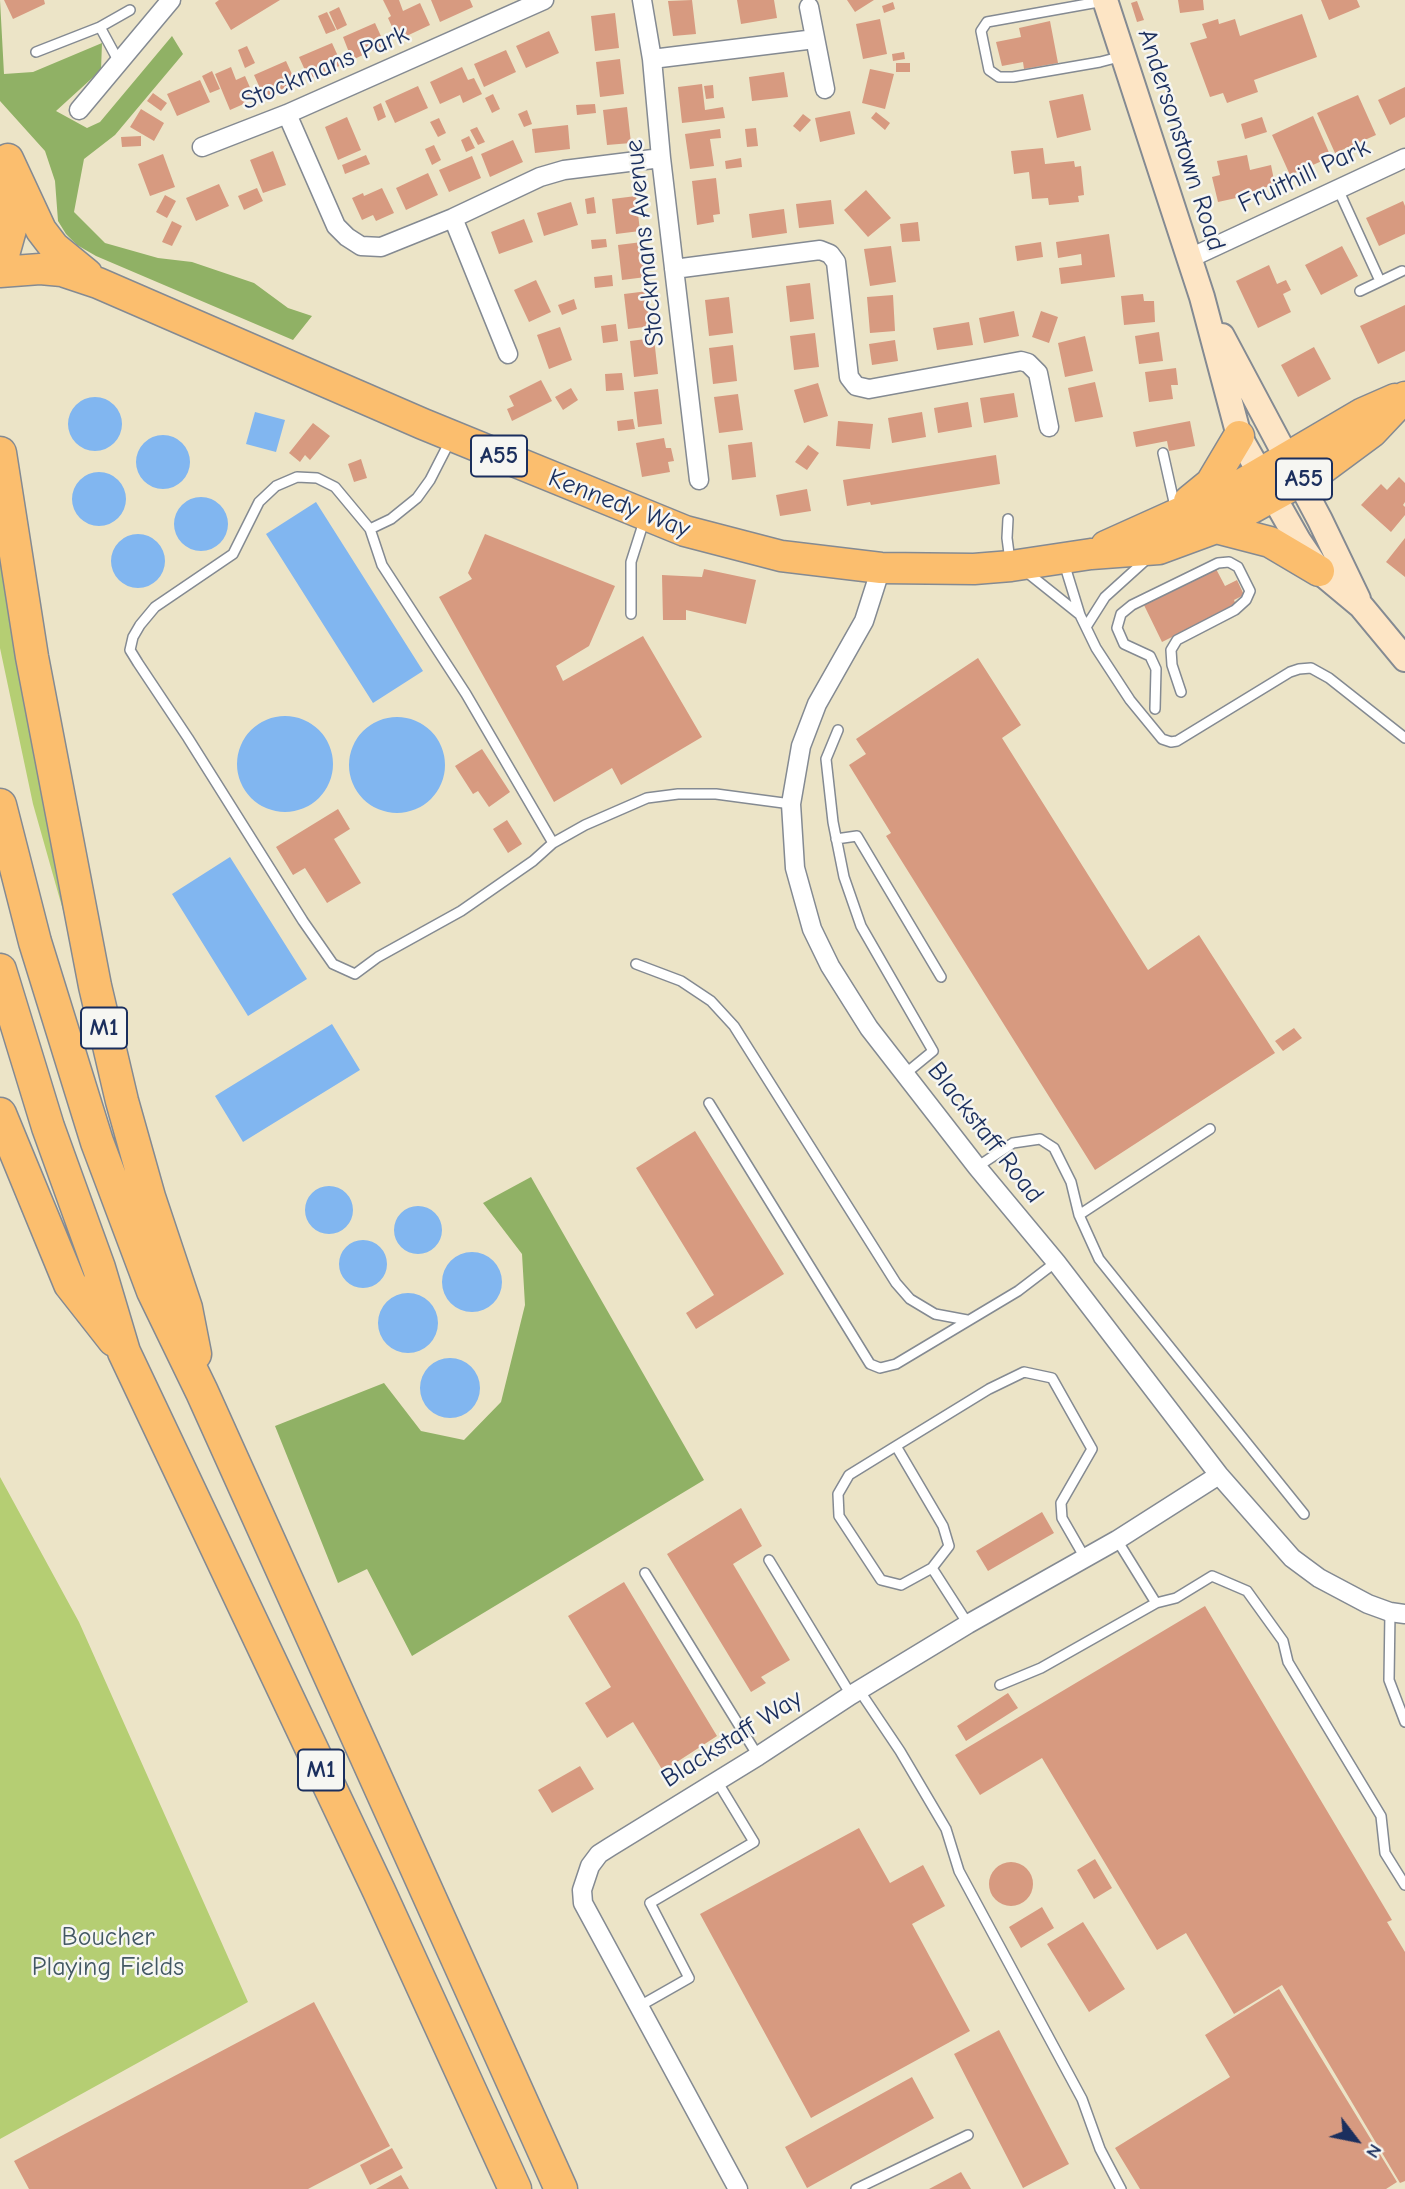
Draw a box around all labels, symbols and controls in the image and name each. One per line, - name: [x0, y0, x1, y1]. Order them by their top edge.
- street label: Stockmans Park: [237, 19, 413, 117]
- street label: Andersonstown Road: [1130, 25, 1232, 255]
- street label: Fruithill Park: [1233, 132, 1375, 220]
- street label: Stockmans Avenue: [619, 138, 671, 348]
- road number: A55: [471, 435, 527, 476]
- road number: A55: [1276, 458, 1332, 500]
- street label: Kennedy Way: [544, 463, 694, 545]
- road number: M1: [81, 1008, 127, 1048]
- street label: Blackstaff Road: [920, 1056, 1050, 1210]
- street label: Blackstaff Way: [656, 1683, 808, 1795]
- road number: M1: [298, 1750, 344, 1790]
- park label: Boucher Playing Fields: [32, 1922, 184, 1983]
- north arrow: [1321, 2105, 1391, 2175]
- text: N: [1361, 2140, 1386, 2162]

